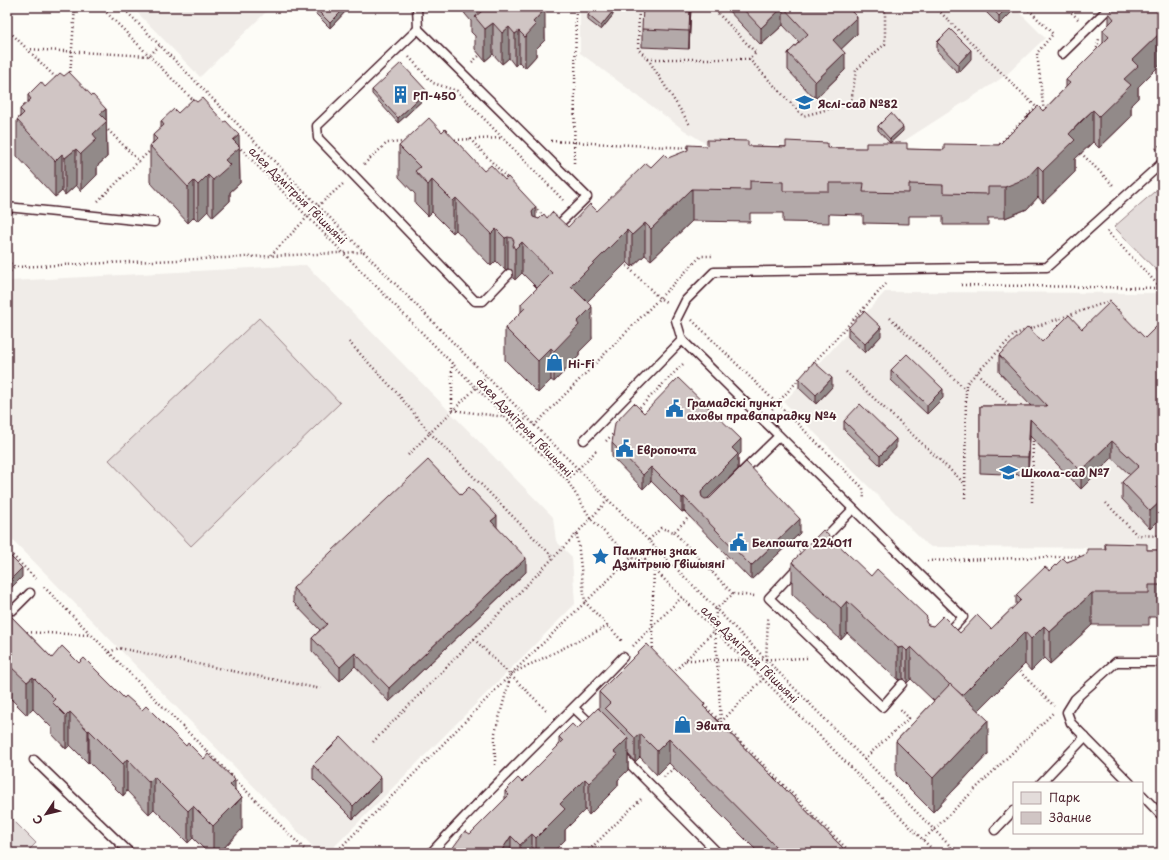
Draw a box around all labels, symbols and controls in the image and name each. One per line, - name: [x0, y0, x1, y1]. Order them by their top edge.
- building icon: РП-450: [390, 85, 410, 105]
- place label: РП-450: [413, 87, 456, 104]
- school or university icon: Яслі-сад №82: [795, 93, 815, 113]
- place label: Яслі-сад №82: [817, 95, 898, 112]
- street label: алея Дзмітрыя Гвішыяні: [245, 142, 351, 248]
- shop icon: Hi-Fi: [545, 353, 565, 373]
- place label: Hi-Fi: [568, 355, 595, 372]
- street label: алея Дзмітрыя Гвішыяні: [473, 373, 577, 481]
- place label: Грамадскі пункт аховы правапарадку №4: [687, 394, 837, 424]
- public building icon: Грамадскі пункт аховы правапарадку №4: [664, 398, 684, 418]
- public building icon: Европочта: [614, 439, 634, 459]
- place label: Европочта: [637, 441, 697, 458]
- school or university icon: Школа-сад №7: [998, 462, 1018, 482]
- place label: Школа-сад №7: [1021, 464, 1110, 481]
- public building icon: Белпошта 224011: [729, 532, 749, 552]
- place label: Белпошта 224011: [752, 534, 852, 551]
- place label: Памятны знак Дзмітрыю Гвішыяні: [612, 542, 725, 572]
- place icon: Памятны знак Дзмітрыю Гвішыяні: [590, 546, 610, 566]
- street label: алея Дзмітрыя Гвішыяні: [697, 601, 803, 707]
- shop icon: Эвита: [673, 715, 693, 735]
- place label: Эвита: [696, 717, 731, 734]
- legend: [1013, 782, 1143, 834]
- text: Парк: [1049, 788, 1081, 806]
- north arrow: [26, 794, 66, 834]
- text: Здание: [1049, 808, 1091, 826]
- text: С: [28, 812, 47, 828]

